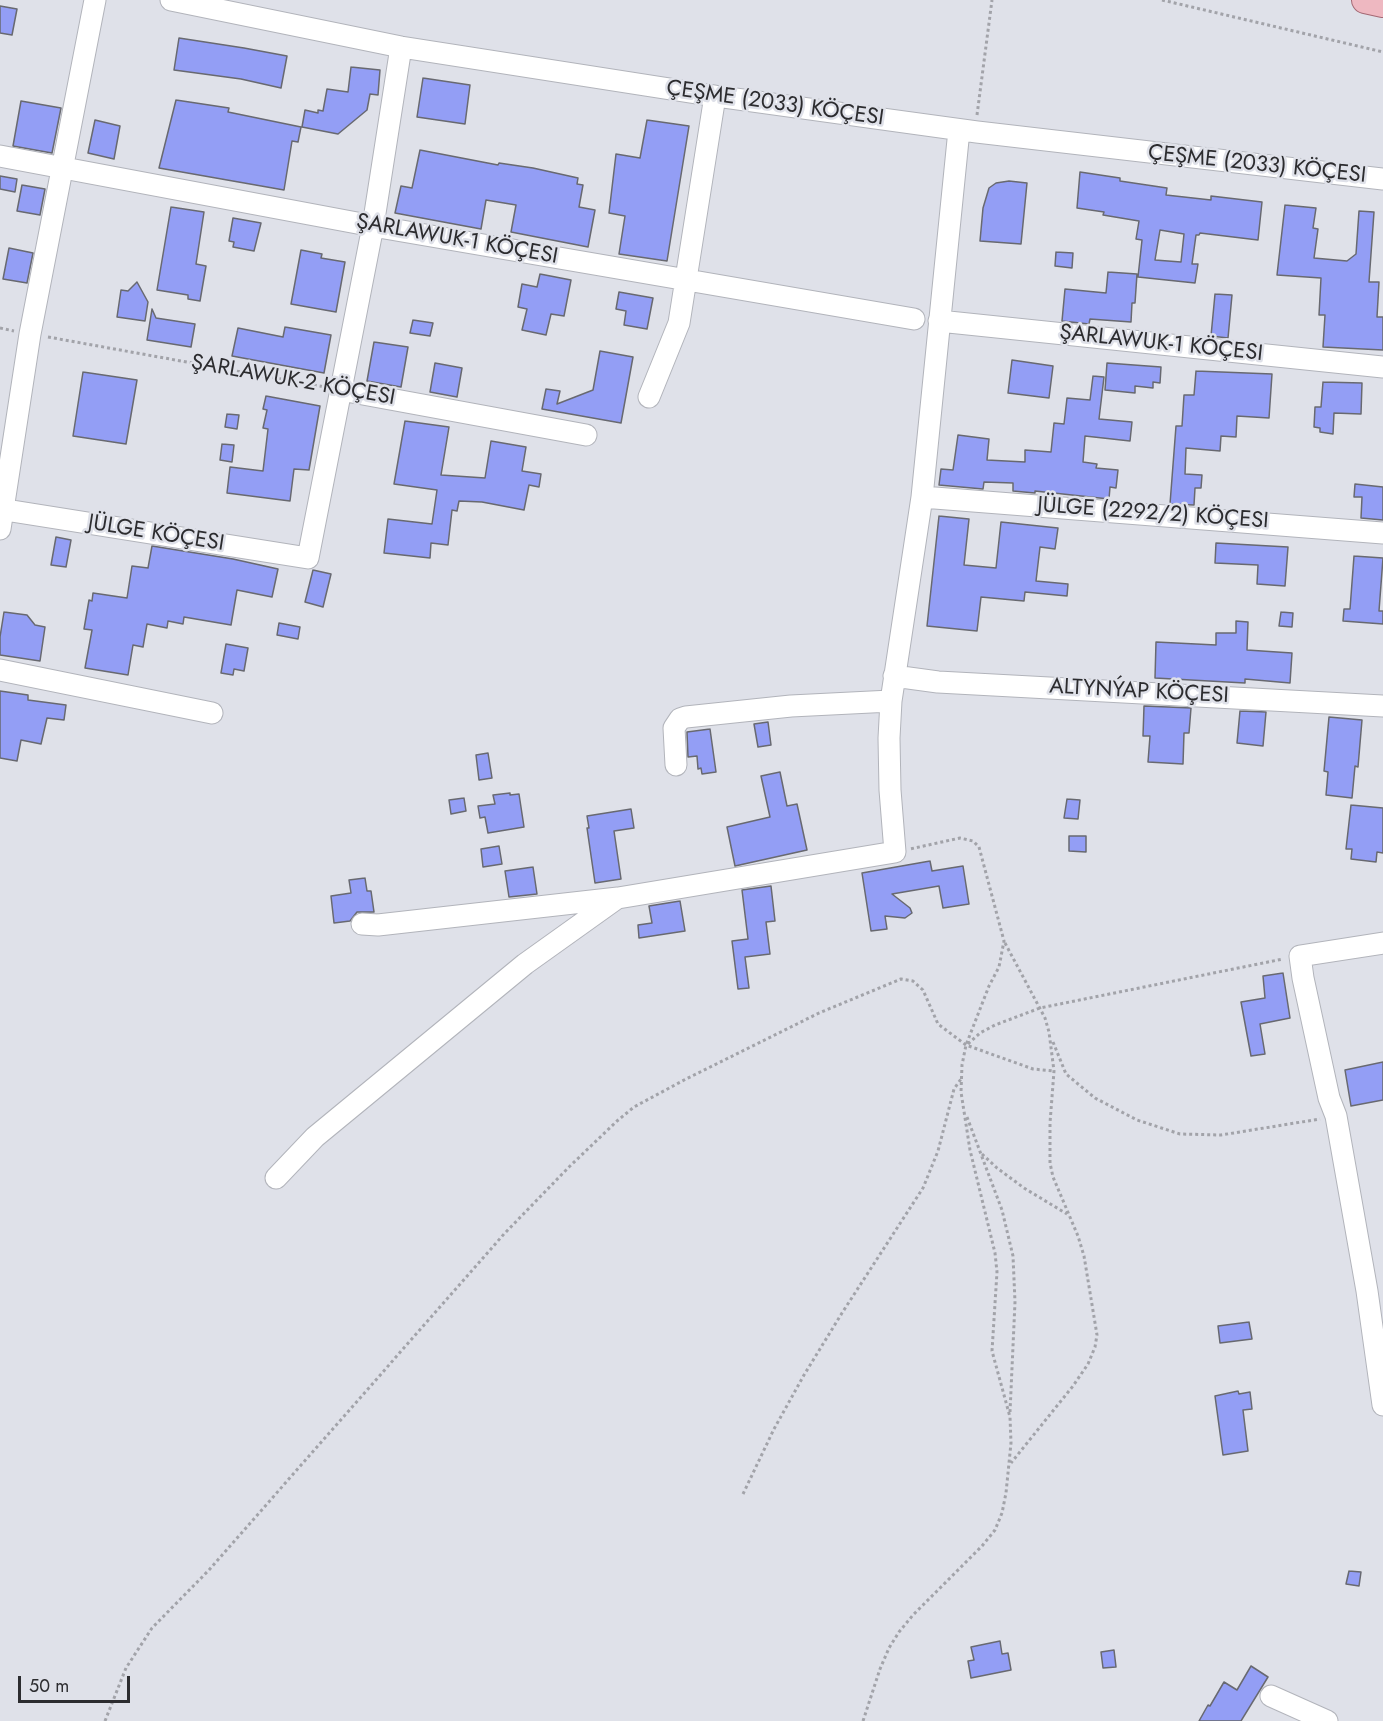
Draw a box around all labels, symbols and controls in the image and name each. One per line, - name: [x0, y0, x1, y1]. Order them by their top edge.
- street label: ÇEŞME (2033) KÖÇESI: [665, 76, 885, 132]
- street label: ÇEŞME (2033) KÖÇESI: [1147, 140, 1367, 190]
- street label: ŞARLAWUK-1 KÖÇESI: [354, 209, 560, 271]
- street label: ŞARLAWUK-1 KÖÇESI: [1058, 320, 1264, 368]
- street label: ŞARLAWUK-2 KÖÇESI: [189, 350, 397, 412]
- street label: JÜLGE (2292/2) KÖÇESI: [1037, 493, 1269, 535]
- street label: JÜLGE KÖÇESI: [86, 510, 226, 558]
- street label: ALTYNÝAP KÖÇESI: [1049, 674, 1229, 710]
- scale bar: [21, 1664, 134, 1702]
- text: 50 m: [29, 1673, 69, 1699]

